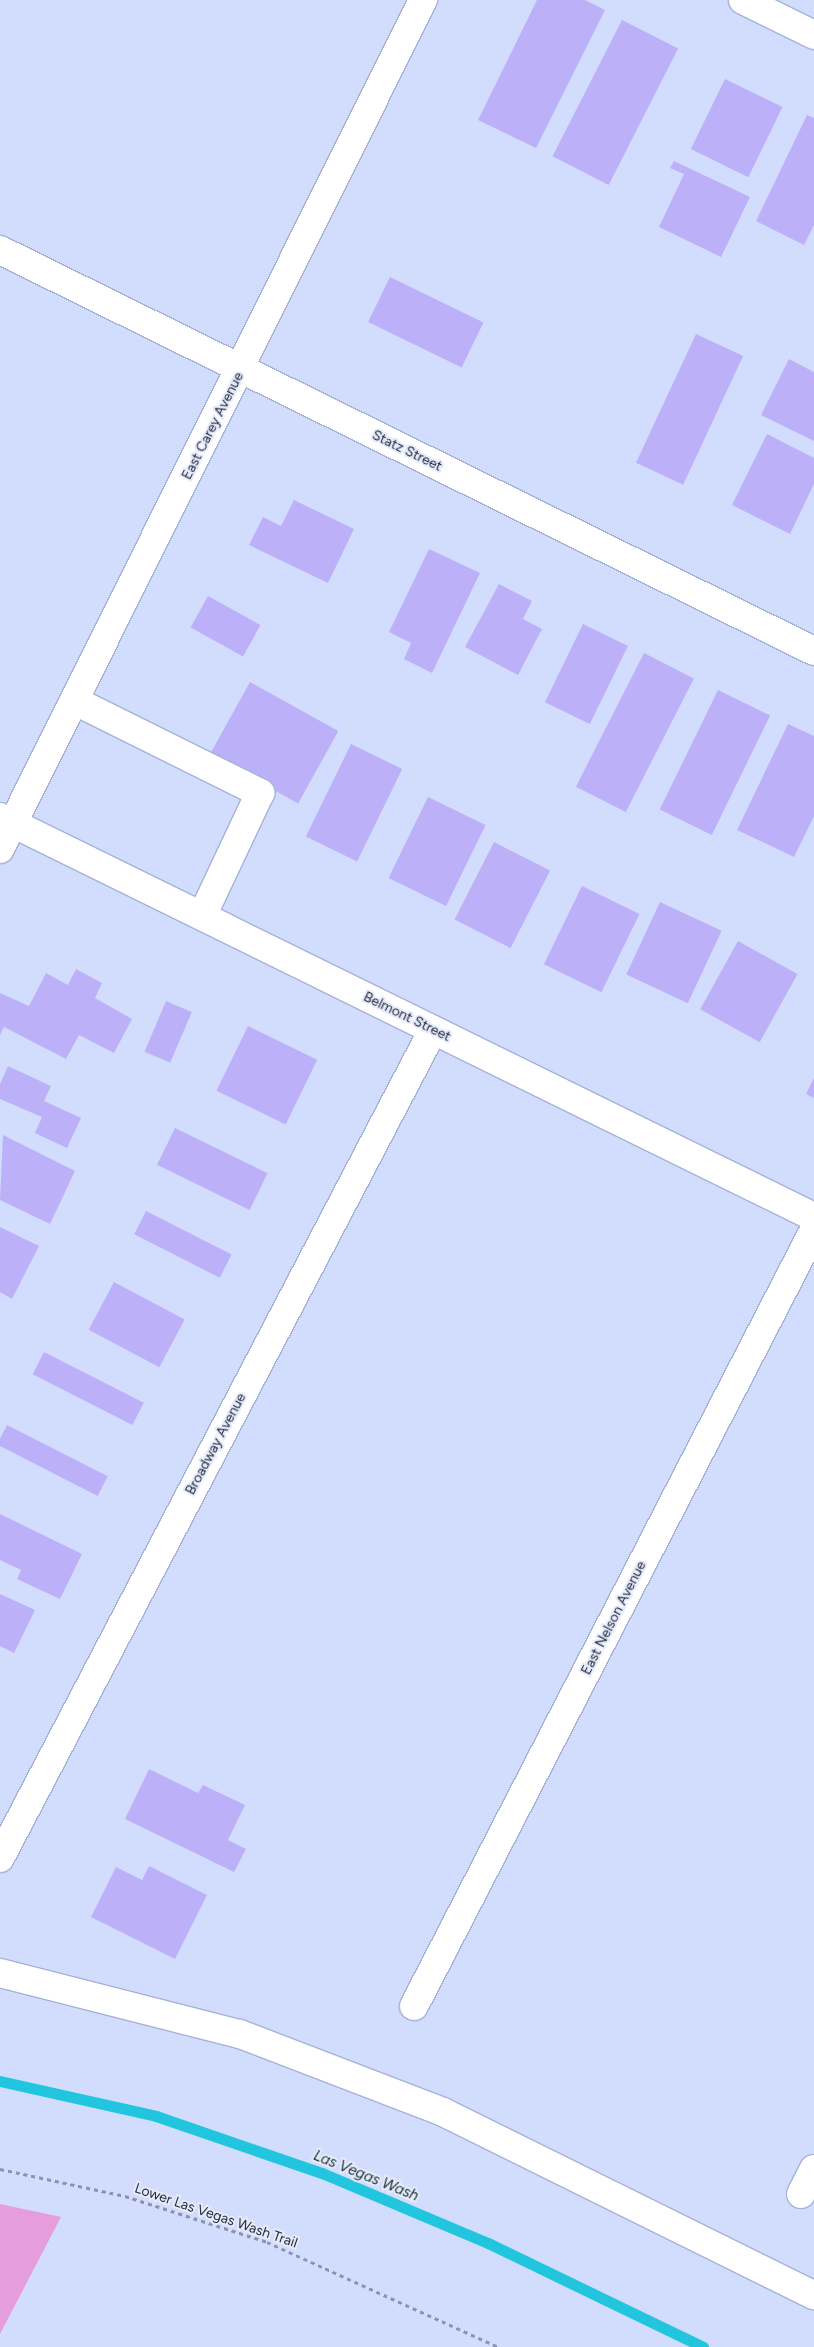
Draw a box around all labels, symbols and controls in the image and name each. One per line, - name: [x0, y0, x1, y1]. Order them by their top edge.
- street label: East Carey Avenue: [179, 369, 247, 483]
- street label: Statz Street: [369, 427, 445, 475]
- street label: Belmont Street: [361, 989, 453, 1045]
- street label: Broadway Avenue: [182, 1390, 250, 1498]
- street label: East Nelson Avenue: [578, 1558, 650, 1678]
- water label: Las Vegas Wash: [311, 2147, 421, 2205]
- street label: Lower Las Vegas Wash Trail: [132, 2180, 300, 2252]

